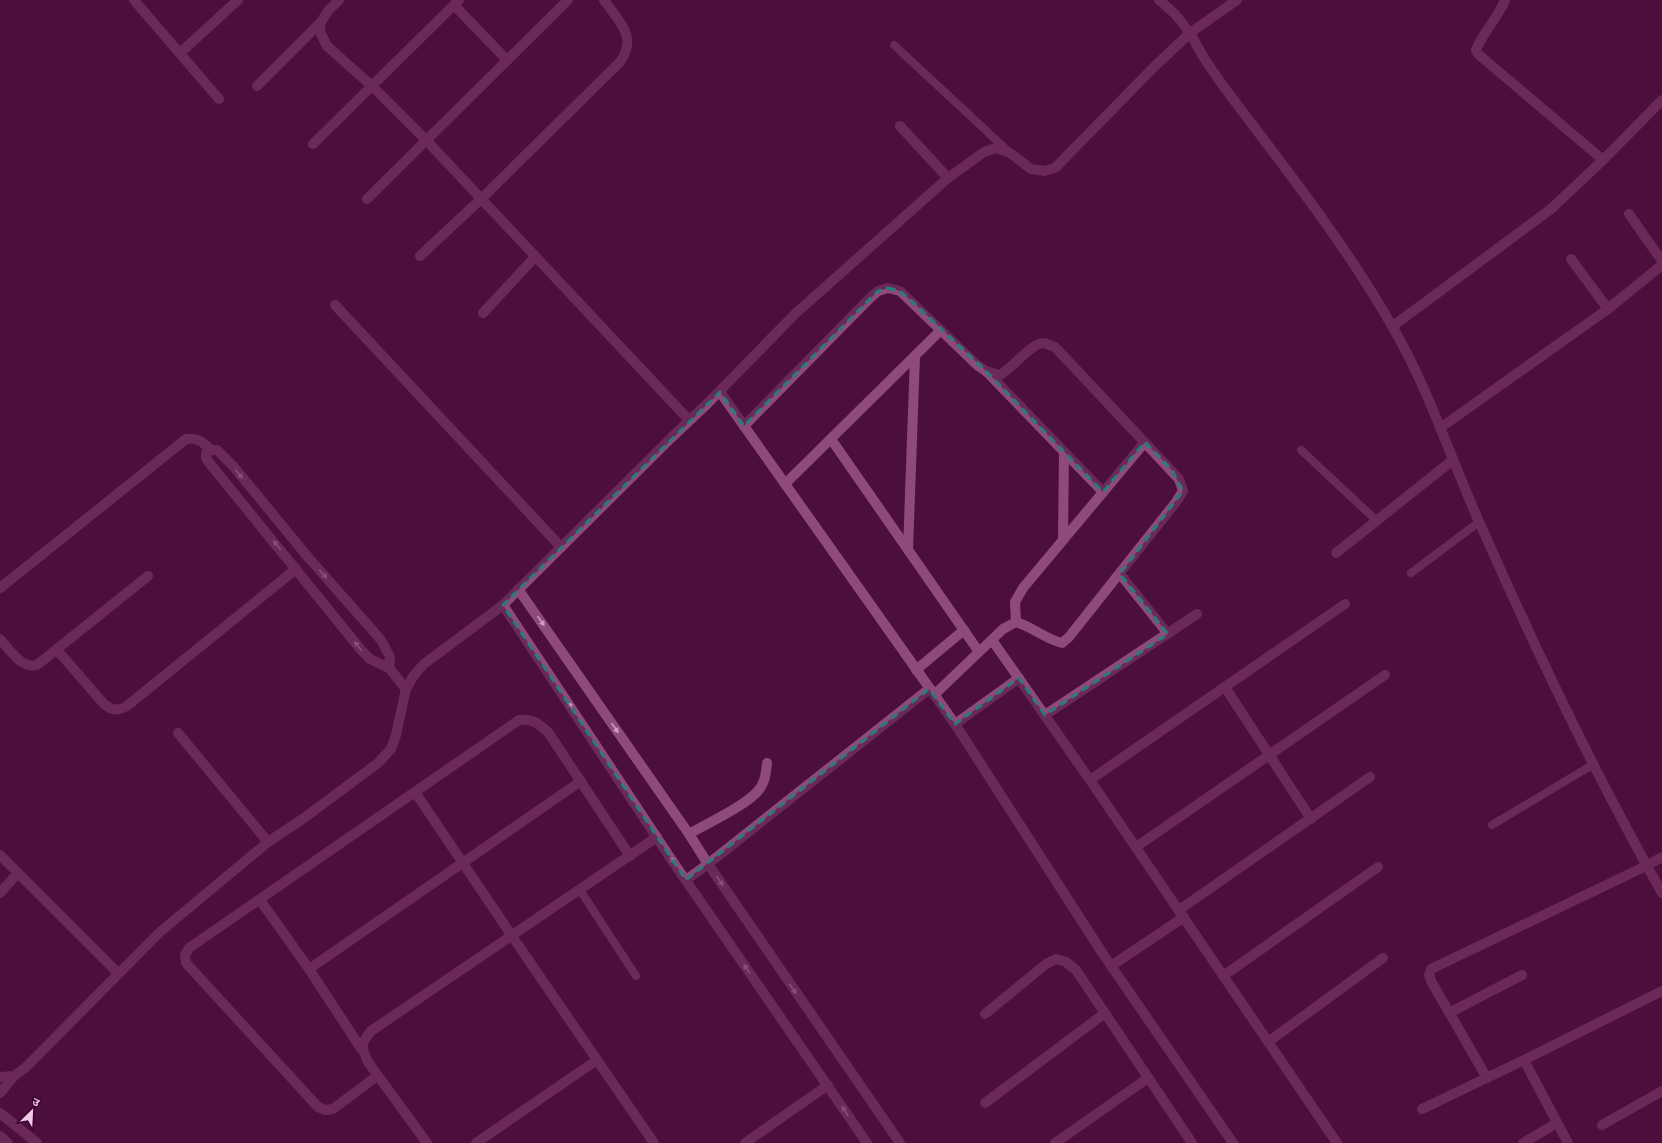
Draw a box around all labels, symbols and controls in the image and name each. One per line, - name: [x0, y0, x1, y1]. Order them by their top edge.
- one-way arrow: [235, 468, 244, 479]
- one-way arrow: [272, 539, 281, 550]
- one-way arrow: [318, 568, 327, 579]
- one-way arrow: [537, 616, 545, 626]
- one-way arrow: [354, 640, 363, 651]
- one-way arrow: [567, 702, 575, 712]
- one-way arrow: [611, 722, 619, 733]
- one-way arrow: [669, 857, 677, 867]
- one-way arrow: [716, 876, 724, 887]
- one-way arrow: [744, 963, 751, 975]
- one-way arrow: [789, 983, 797, 994]
- north arrow: [12, 1091, 52, 1131]
- text: उ: [30, 1095, 42, 1110]
- one-way arrow: [841, 1105, 849, 1116]

